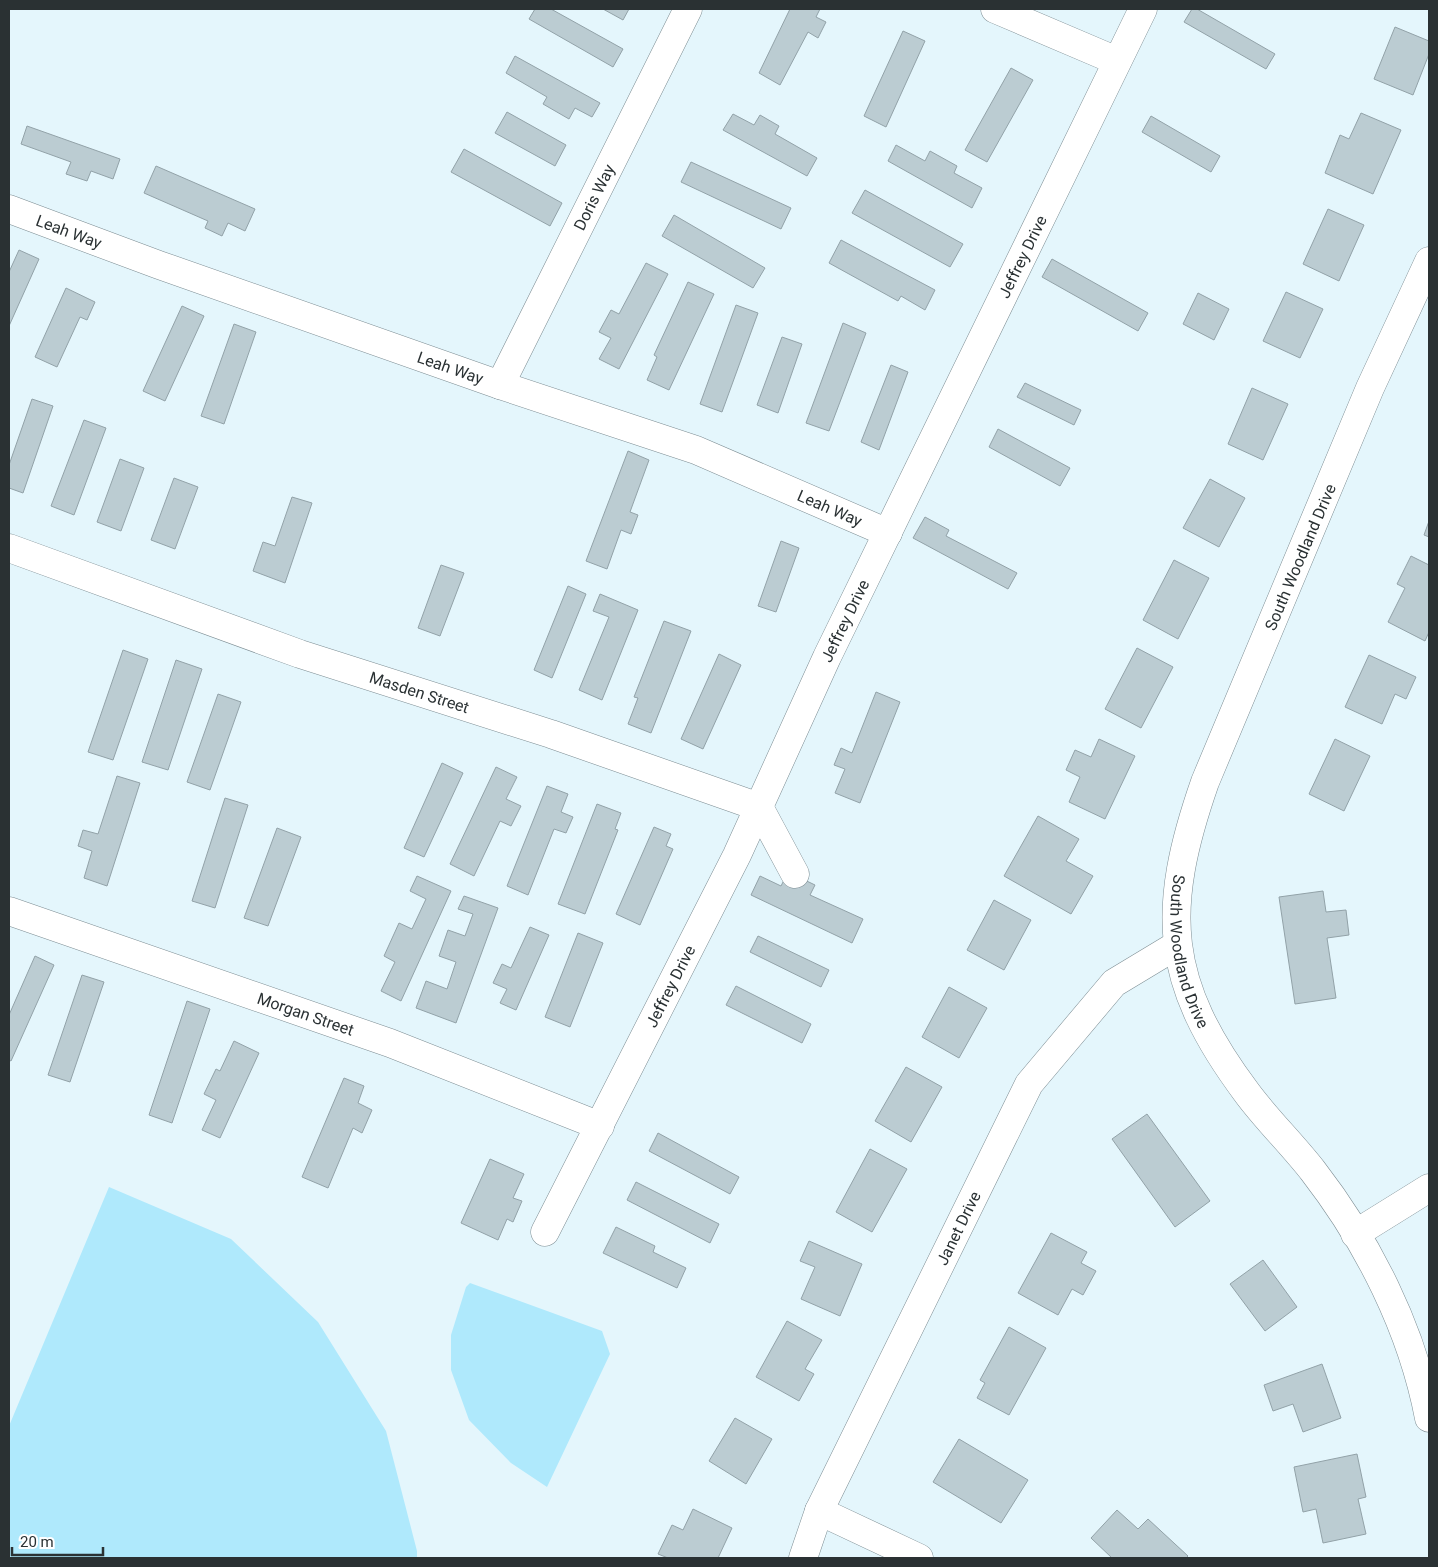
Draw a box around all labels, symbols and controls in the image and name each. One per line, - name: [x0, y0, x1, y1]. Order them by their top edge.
- street label: Doris Way: [570, 161, 619, 234]
- street label: Leah Way: [33, 211, 105, 253]
- street label: Jeffrey Drive: [995, 212, 1051, 301]
- street label: Leah Way: [415, 348, 486, 389]
- street label: South Woodland Drive: [1261, 481, 1340, 633]
- street label: Leah Way: [794, 486, 865, 531]
- street label: Jeffrey Drive: [817, 576, 873, 665]
- street label: Masden Street: [367, 668, 471, 717]
- street label: South Woodland Drive: [1166, 874, 1213, 1031]
- street label: Jeffrey Drive: [642, 942, 699, 1031]
- street label: Morgan Street: [255, 989, 356, 1040]
- street label: Janet Drive: [932, 1188, 985, 1268]
- scale bar: [12, 1524, 104, 1556]
- text: 20 m: [20, 1533, 54, 1551]

